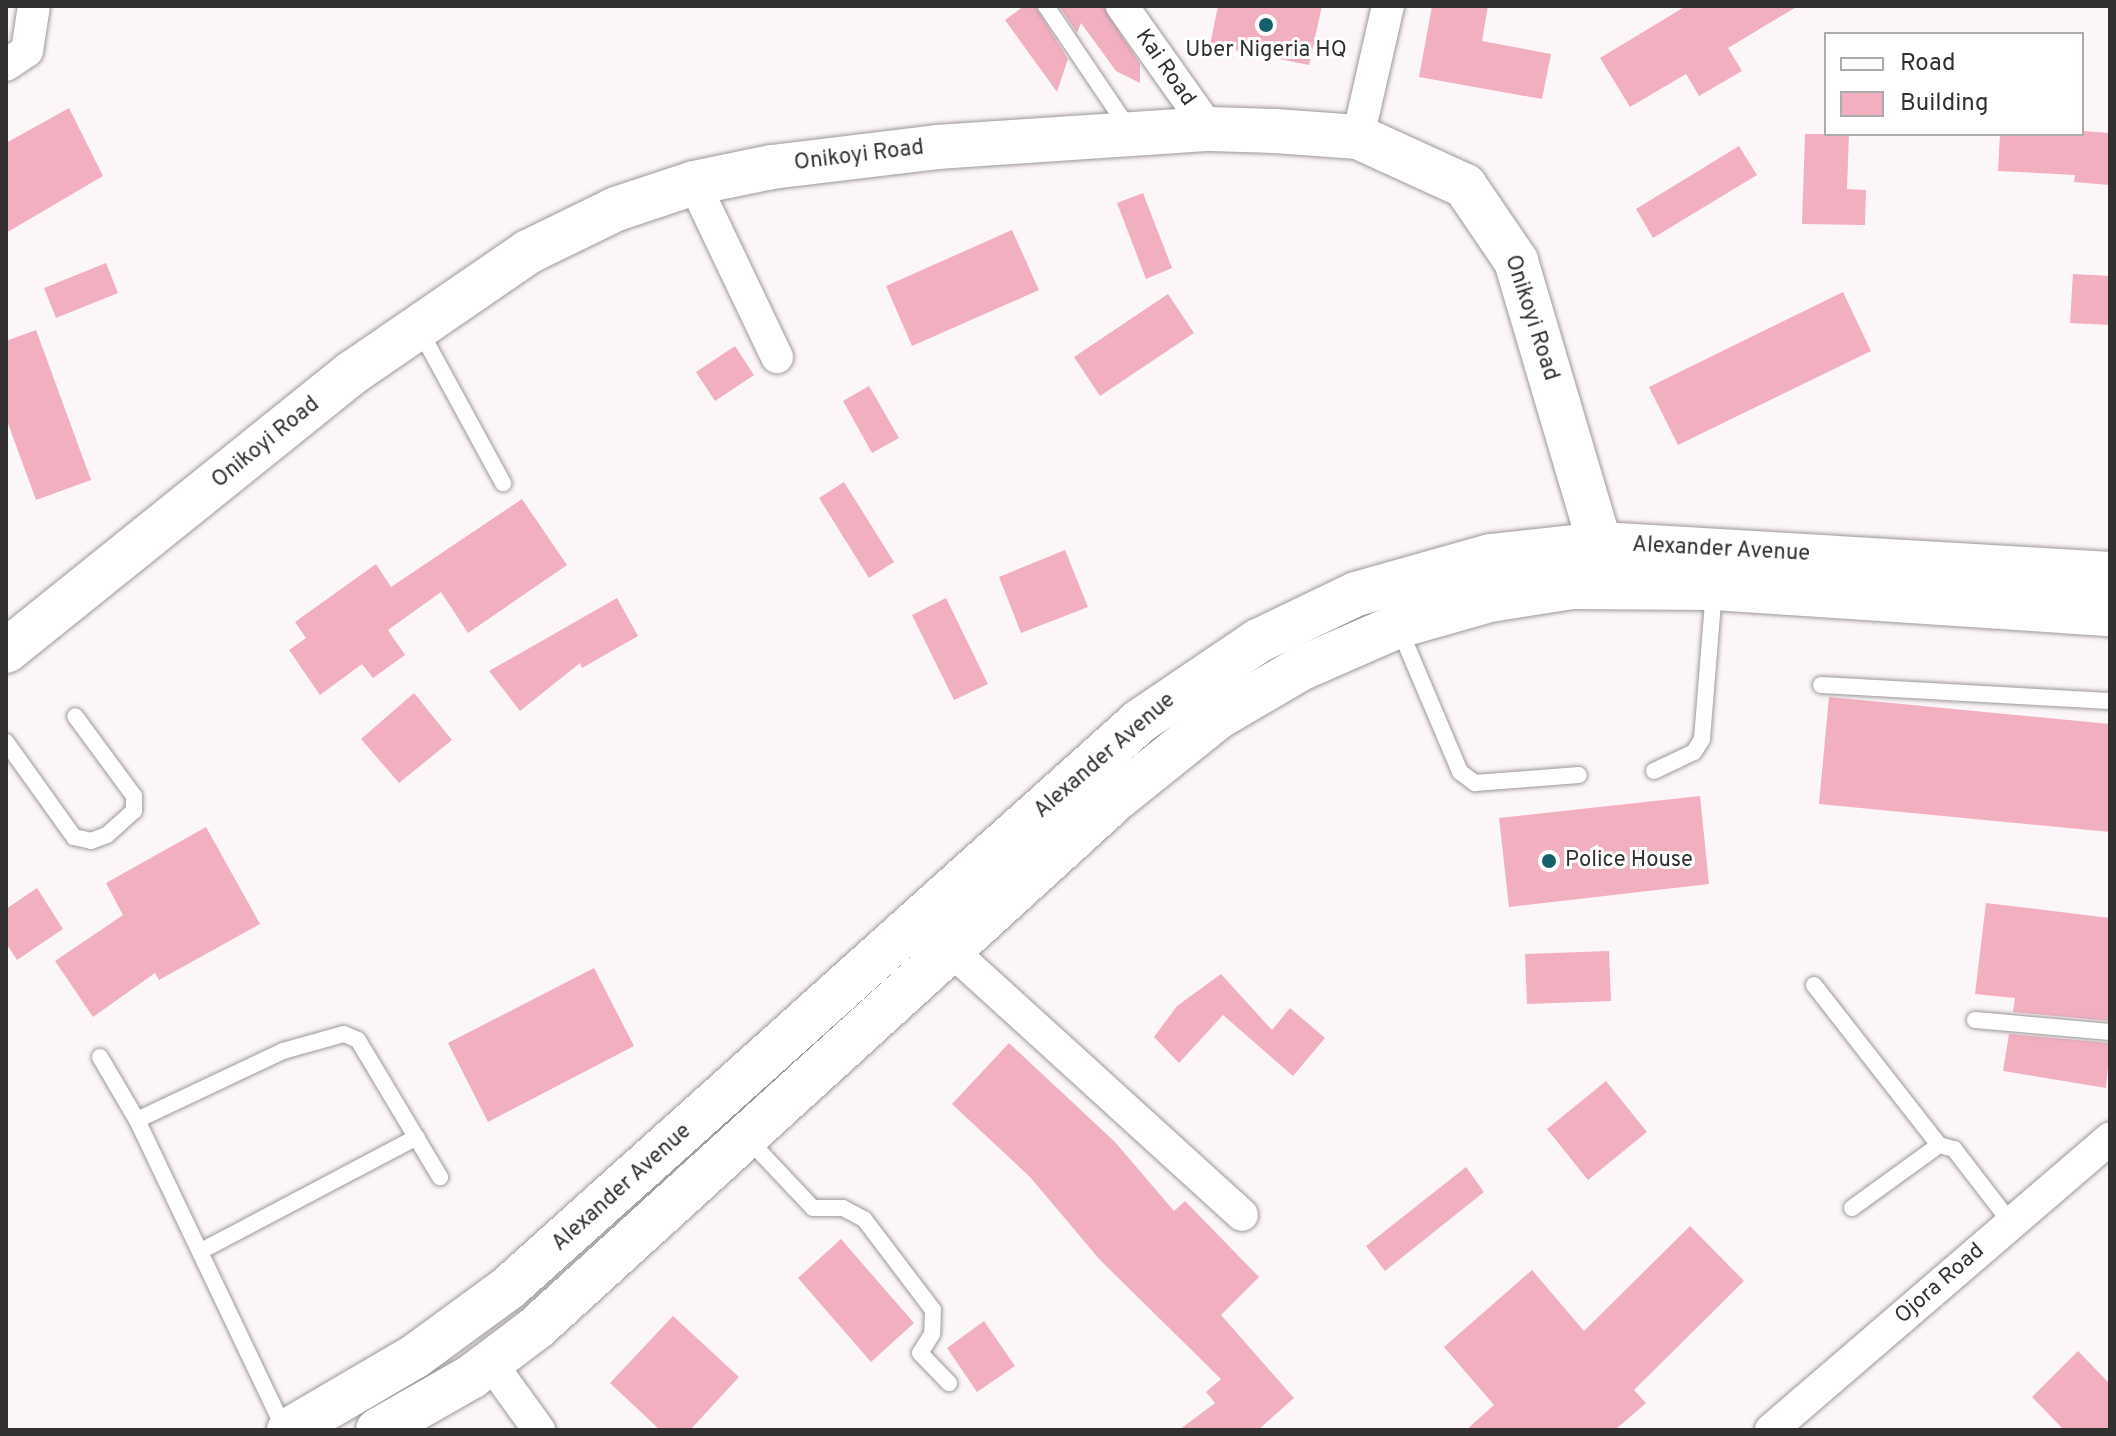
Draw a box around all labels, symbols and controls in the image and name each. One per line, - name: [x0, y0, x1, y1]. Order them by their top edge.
- marker: Uber Nigeria HQ: [1257, 16, 1275, 34]
- street label: Kai Road: [1129, 25, 1201, 111]
- legend: [1824, 32, 2084, 136]
- place label: Uber Nigeria HQ: [1185, 38, 1347, 64]
- text: Road: [1900, 49, 1956, 79]
- text: Building: [1900, 89, 1989, 119]
- street label: Onikoyi Road: [793, 135, 925, 177]
- street label: Onikoyi Road: [1498, 252, 1564, 384]
- street label: Onikoyi Road: [207, 392, 325, 494]
- street label: Alexander Avenue: [1631, 532, 1811, 568]
- street label: Alexander Avenue: [1029, 687, 1181, 825]
- place label: Police House: [1565, 848, 1693, 874]
- marker: Police House: [1540, 852, 1558, 870]
- street label: Alexander Avenue: [547, 1118, 697, 1258]
- street label: Ojora Road: [1890, 1238, 1990, 1330]

